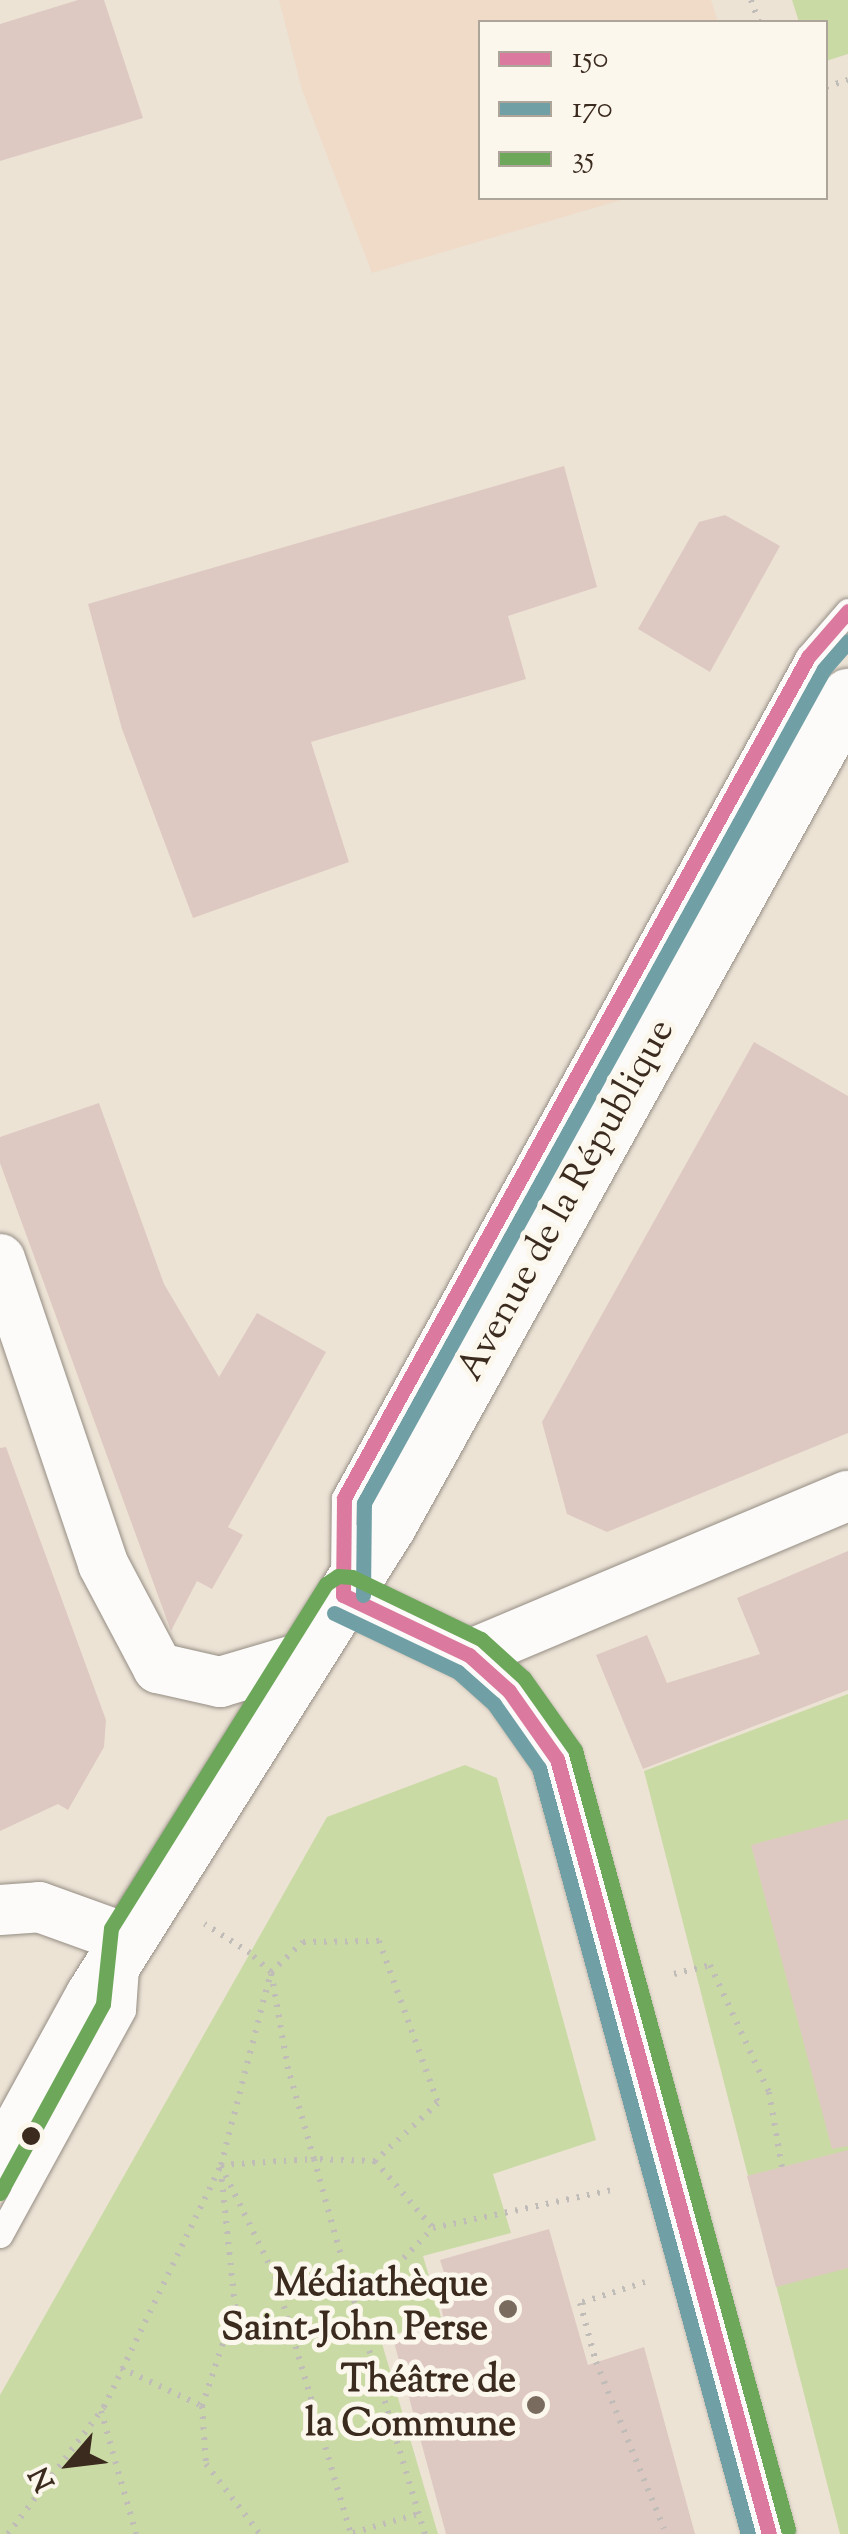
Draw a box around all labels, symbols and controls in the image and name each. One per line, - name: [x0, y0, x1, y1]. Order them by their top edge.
- legend: [478, 20, 828, 200]
- text: 150: [572, 38, 608, 81]
- text: 170: [572, 88, 613, 131]
- text: 35: [572, 138, 594, 181]
- street label: Avenue de la République: [450, 1012, 686, 1390]
- unlabelled marker: [21, 2126, 41, 2146]
- place label: Médiathèque Saint-John Perse: [221, 2264, 488, 2354]
- marker: Médiathèque Saint-John Perse: [497, 2298, 519, 2320]
- place label: Théâtre de la Commune: [305, 2360, 516, 2450]
- marker: Théâtre de la Commune: [525, 2394, 547, 2416]
- north arrow: [20, 2414, 120, 2514]
- text: N: [21, 2459, 66, 2497]

